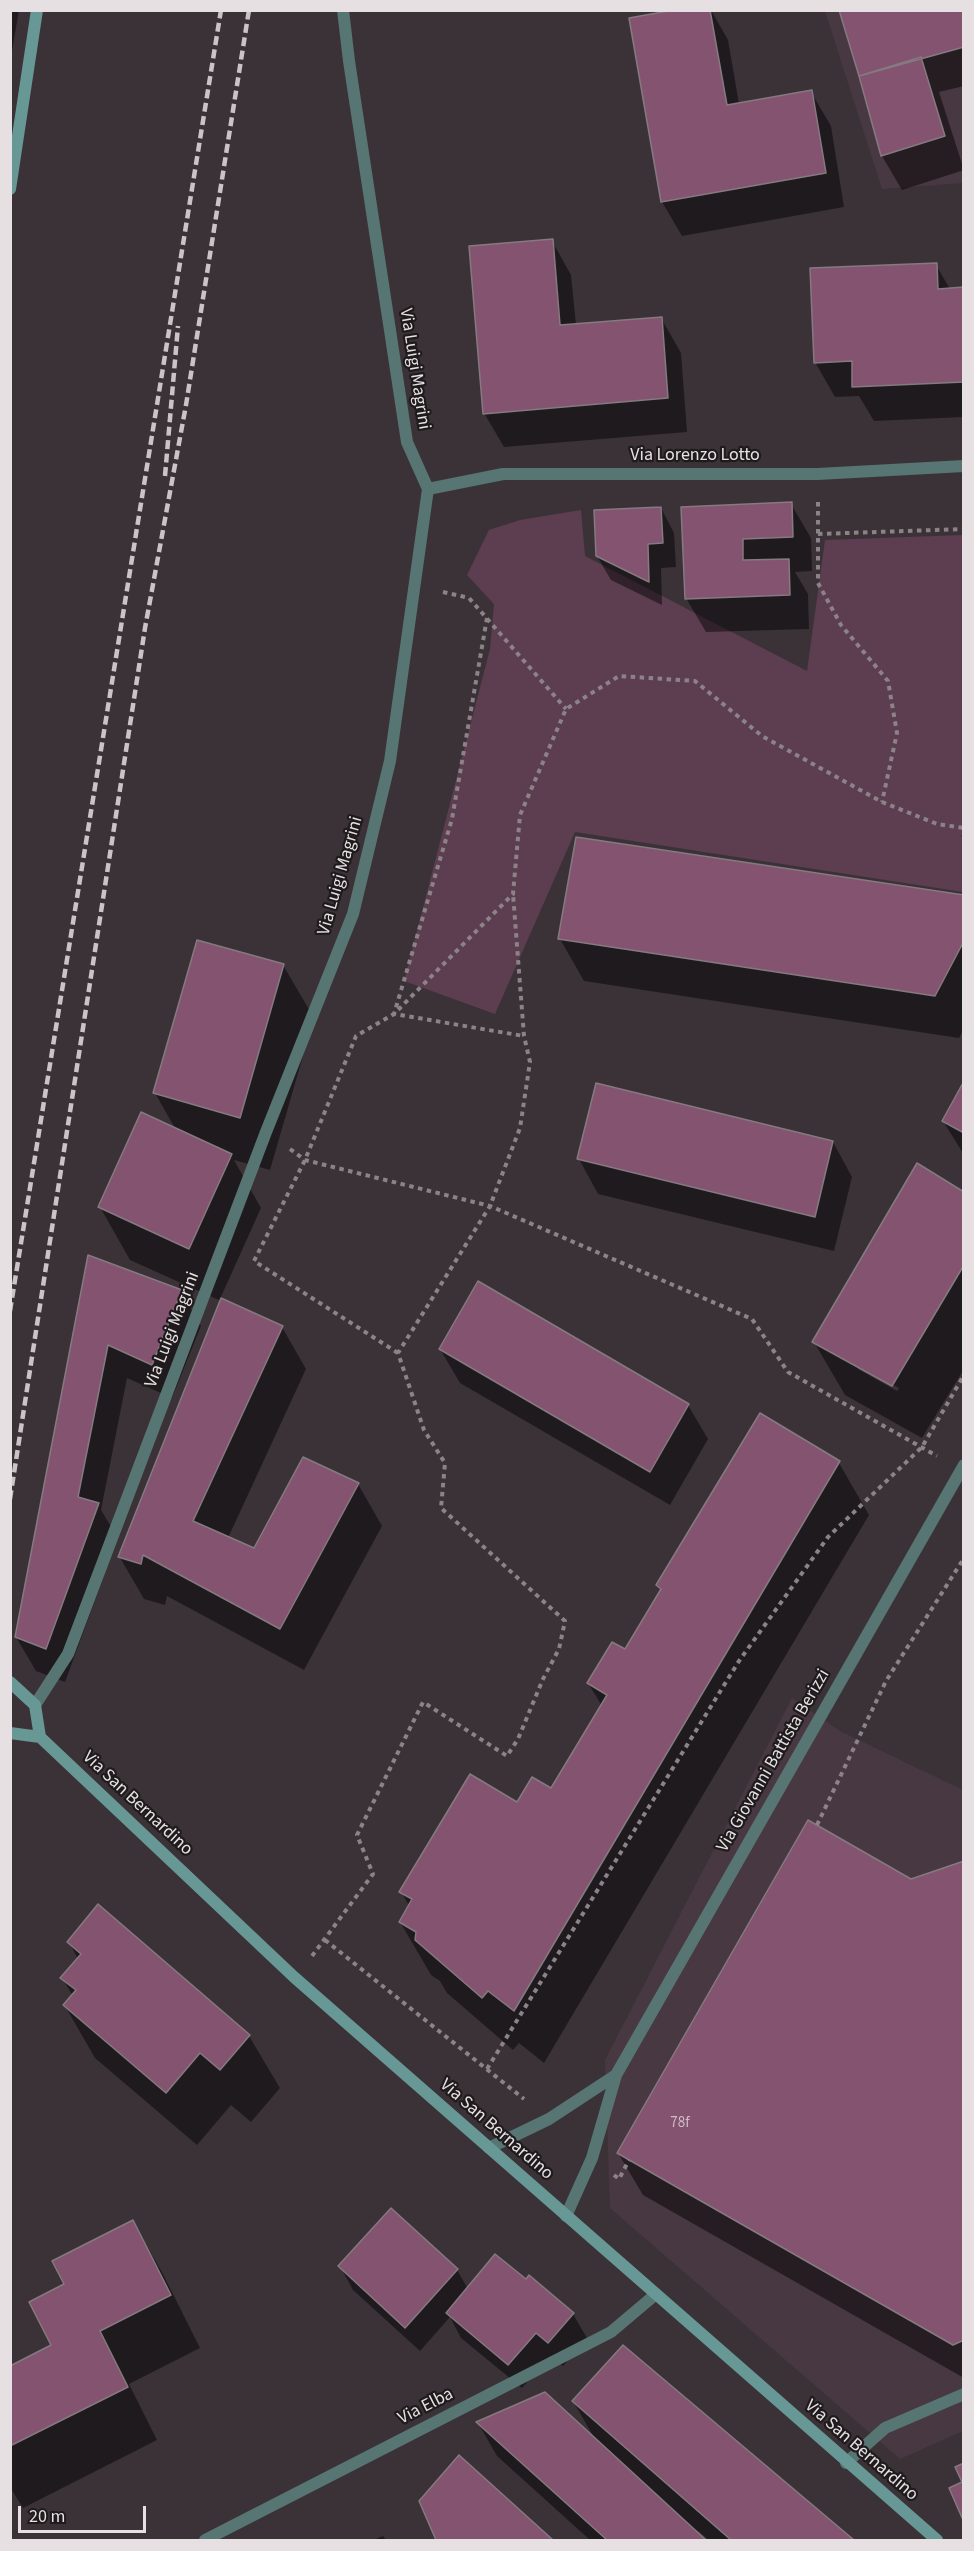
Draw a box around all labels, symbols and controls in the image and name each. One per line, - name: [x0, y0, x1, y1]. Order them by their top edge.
- street label: Via Luigi Magrini: [394, 307, 434, 431]
- street label: Via Lorenzo Lotto: [630, 445, 760, 467]
- street label: Via Luigi Magrini: [314, 814, 368, 938]
- street label: Via Luigi Magrini: [141, 1269, 205, 1391]
- street label: Via Giovanni Battista Berizzi: [713, 1666, 835, 1856]
- street label: Via San Bernardino: [77, 1747, 197, 1861]
- street label: Via San Bernardino: [435, 2075, 557, 2185]
- house number: 78f: [670, 2115, 690, 2133]
- street label: Via Elba: [395, 2384, 457, 2430]
- street label: Via San Bernardino: [800, 2396, 922, 2506]
- scale bar: [21, 2494, 148, 2532]
- text: 20 m: [29, 2504, 65, 2529]

